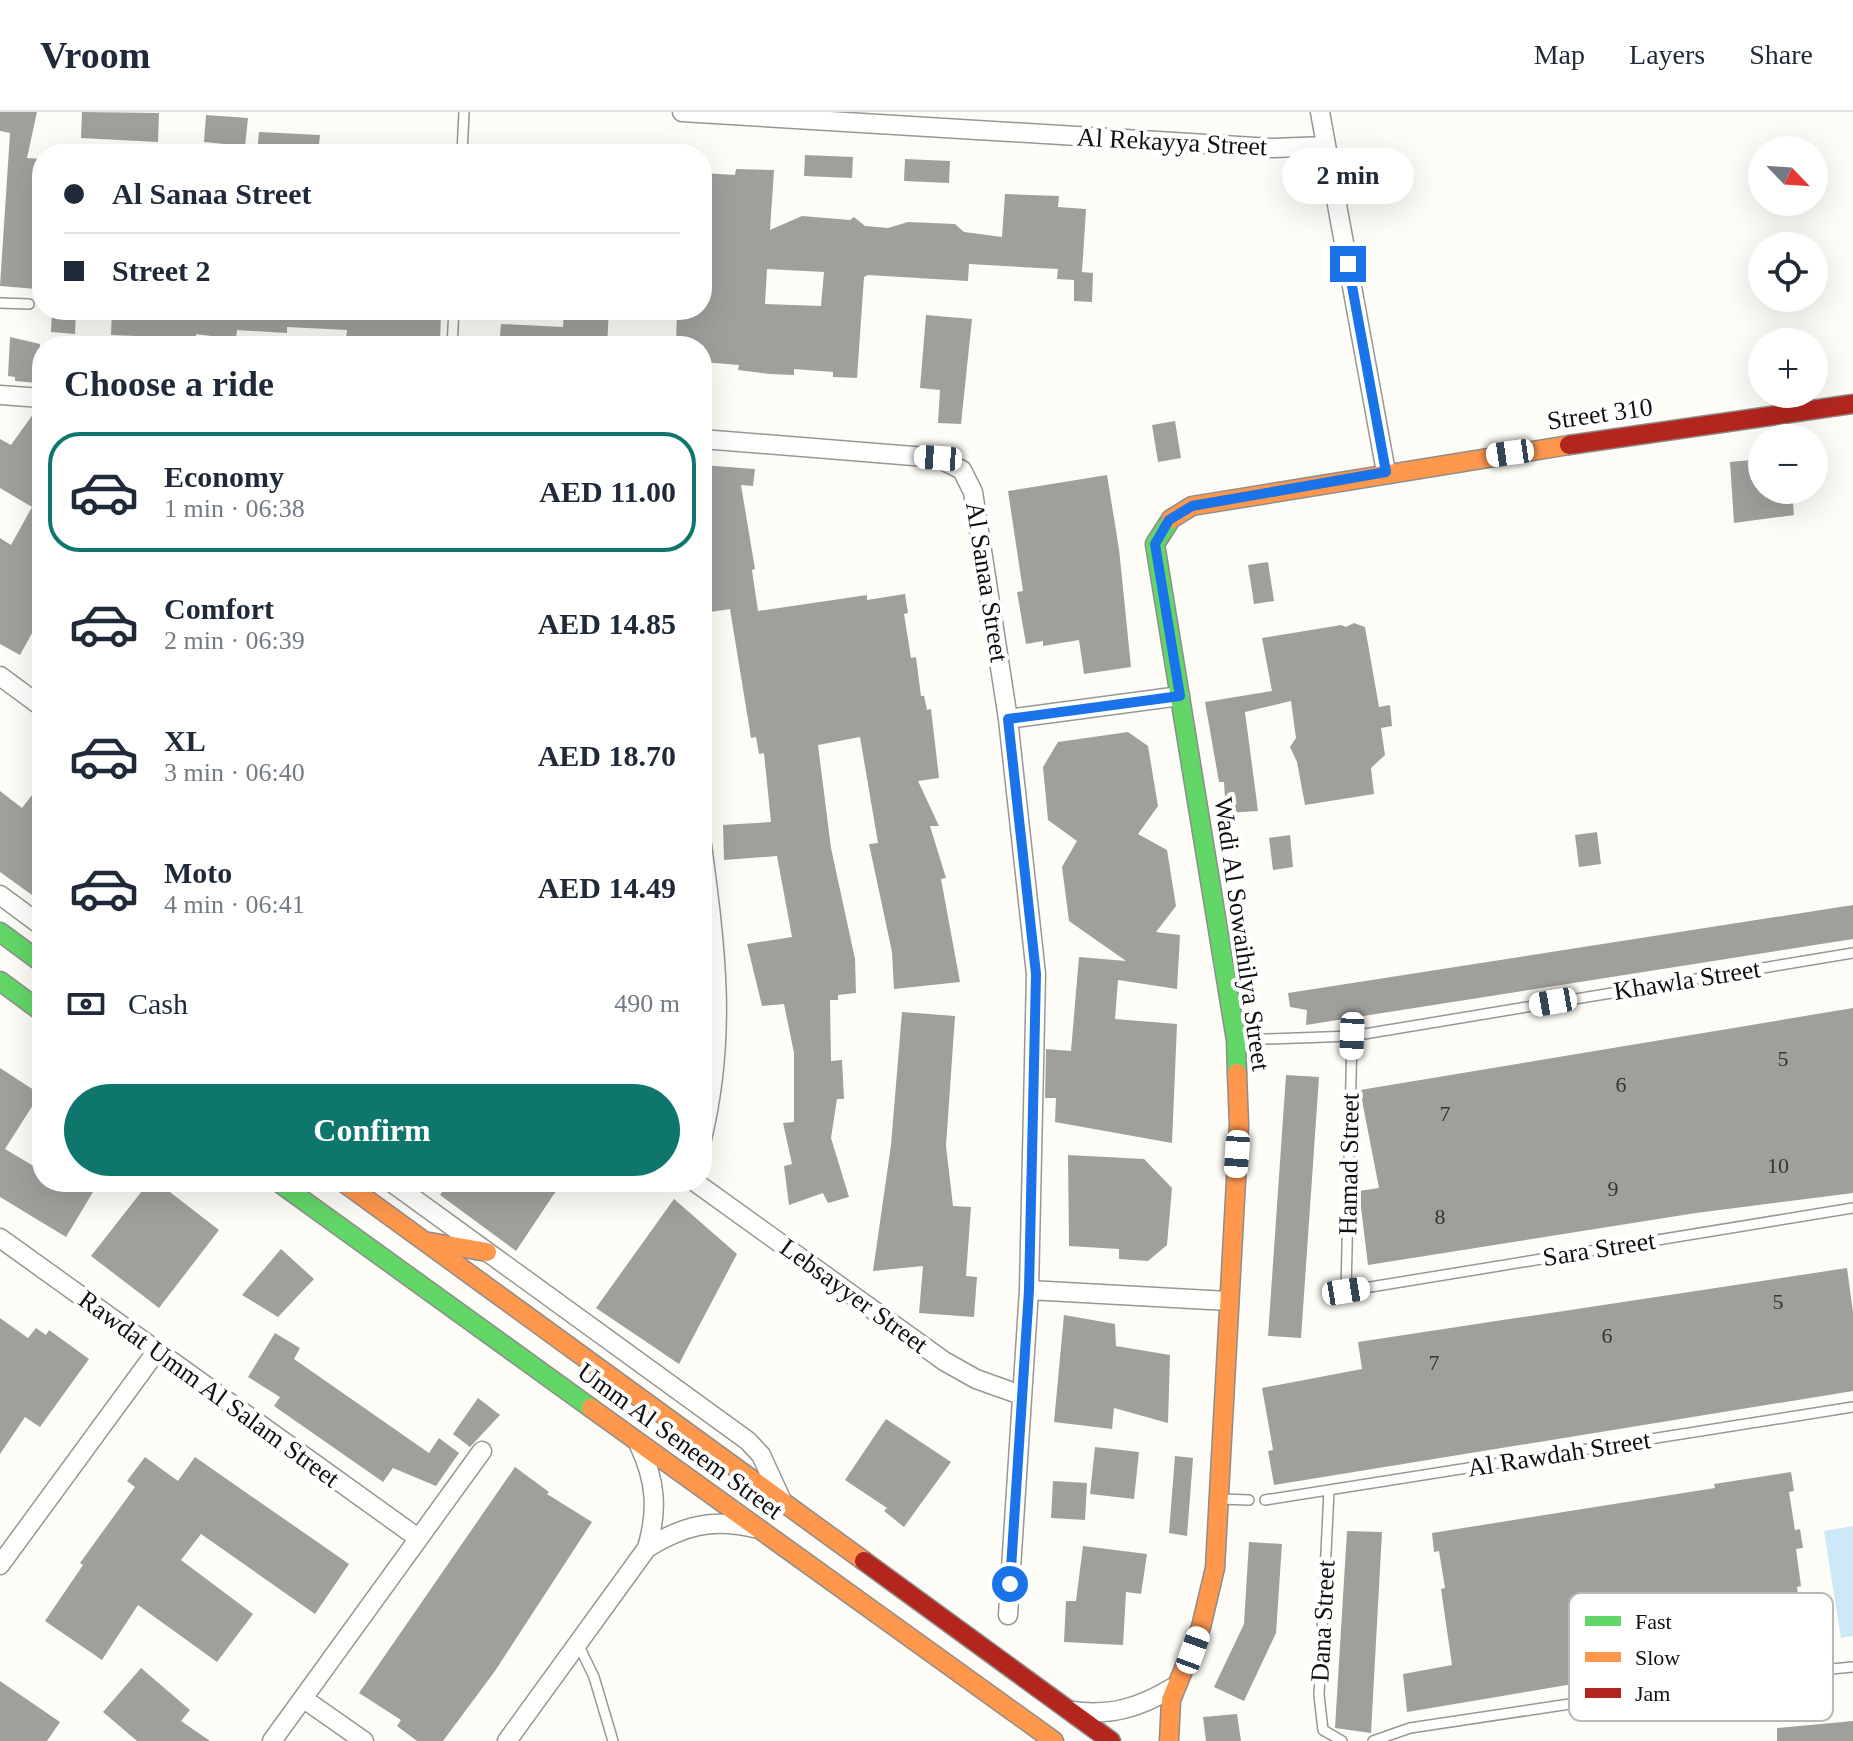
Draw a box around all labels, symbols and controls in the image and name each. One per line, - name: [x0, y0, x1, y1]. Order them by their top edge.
- text: Vroom: [40, 34, 150, 76]
- text: Map: [1534, 39, 1585, 70]
- text: Layers: [1629, 39, 1705, 70]
- text: Share: [1749, 39, 1813, 70]
- street label: Al Rekayya Street: [1076, 123, 1269, 162]
- north arrow: [1748, 136, 1828, 216]
- map controls: [1748, 136, 1828, 504]
- callout: 2 min: [1282, 148, 1414, 204]
- text: 2 min: [1317, 161, 1379, 190]
- text: Al Sanaa Street: [112, 177, 311, 210]
- button: locate: [1748, 232, 1828, 312]
- route end: [1330, 246, 1366, 282]
- text: Street 2: [112, 254, 211, 287]
- button: +: [1748, 328, 1828, 408]
- text: Choose a ride: [64, 364, 274, 404]
- street label: Street 310: [1545, 392, 1655, 436]
- button: −: [1748, 424, 1828, 504]
- car: [1485, 438, 1535, 468]
- car: [913, 444, 963, 472]
- icon: car: [68, 456, 140, 528]
- text: Economy: [164, 460, 284, 493]
- text: AED 11.00: [539, 475, 676, 508]
- text: 1 min · 06:38: [164, 494, 305, 523]
- street label: Al Sanaa Street: [960, 500, 1014, 665]
- icon: car: [68, 588, 140, 660]
- text: Comfort: [164, 592, 274, 625]
- text: AED 14.85: [538, 607, 676, 640]
- text: 2 min · 06:39: [164, 626, 305, 655]
- icon: car: [68, 720, 140, 792]
- text: XL: [164, 724, 206, 757]
- text: AED 18.70: [538, 739, 676, 772]
- text: 3 min · 06:40: [164, 758, 305, 787]
- street label: Wadi Al Sowaihilya Street: [1208, 795, 1276, 1073]
- icon: car: [68, 852, 140, 924]
- text: Moto: [164, 856, 232, 889]
- text: AED 14.49: [538, 871, 676, 904]
- text: 4 min · 06:41: [164, 890, 305, 919]
- street label: Khawla Street: [1612, 954, 1763, 1006]
- icon: cash: [64, 982, 108, 1026]
- car: [1527, 986, 1579, 1018]
- text: Cash: [128, 987, 188, 1020]
- text: 490 m: [614, 989, 680, 1018]
- car: [1339, 1012, 1365, 1060]
- house number: 5: [1778, 1046, 1789, 1071]
- house number: 6: [1616, 1072, 1627, 1097]
- button: Confirm: [64, 1084, 680, 1176]
- street label: Hamad Street: [1333, 1092, 1365, 1235]
- house number: 7: [1440, 1101, 1451, 1126]
- car: [1223, 1129, 1251, 1179]
- house number: 10: [1767, 1153, 1789, 1178]
- house number: 9: [1608, 1176, 1619, 1201]
- house number: 8: [1435, 1204, 1446, 1229]
- street label: Sara Street: [1541, 1226, 1658, 1272]
- street label: Lebsayyer Street: [775, 1233, 934, 1360]
- car: [1320, 1275, 1372, 1307]
- street label: Rawdat Umm Al Salam Street: [73, 1285, 346, 1494]
- house number: 5: [1773, 1289, 1784, 1314]
- house number: 6: [1602, 1323, 1613, 1348]
- house number: 7: [1429, 1350, 1440, 1375]
- street label: Umm Al Seneem Street: [572, 1357, 789, 1526]
- street label: Al Rawdah Street: [1465, 1425, 1653, 1483]
- street label: Dana Street: [1305, 1559, 1341, 1683]
- route start: [992, 1566, 1028, 1602]
- legend: [1569, 1593, 1833, 1721]
- text: Fast: [1635, 1609, 1672, 1634]
- car: [1174, 1623, 1212, 1677]
- text: Slow: [1635, 1645, 1680, 1670]
- text: Jam: [1635, 1681, 1670, 1706]

